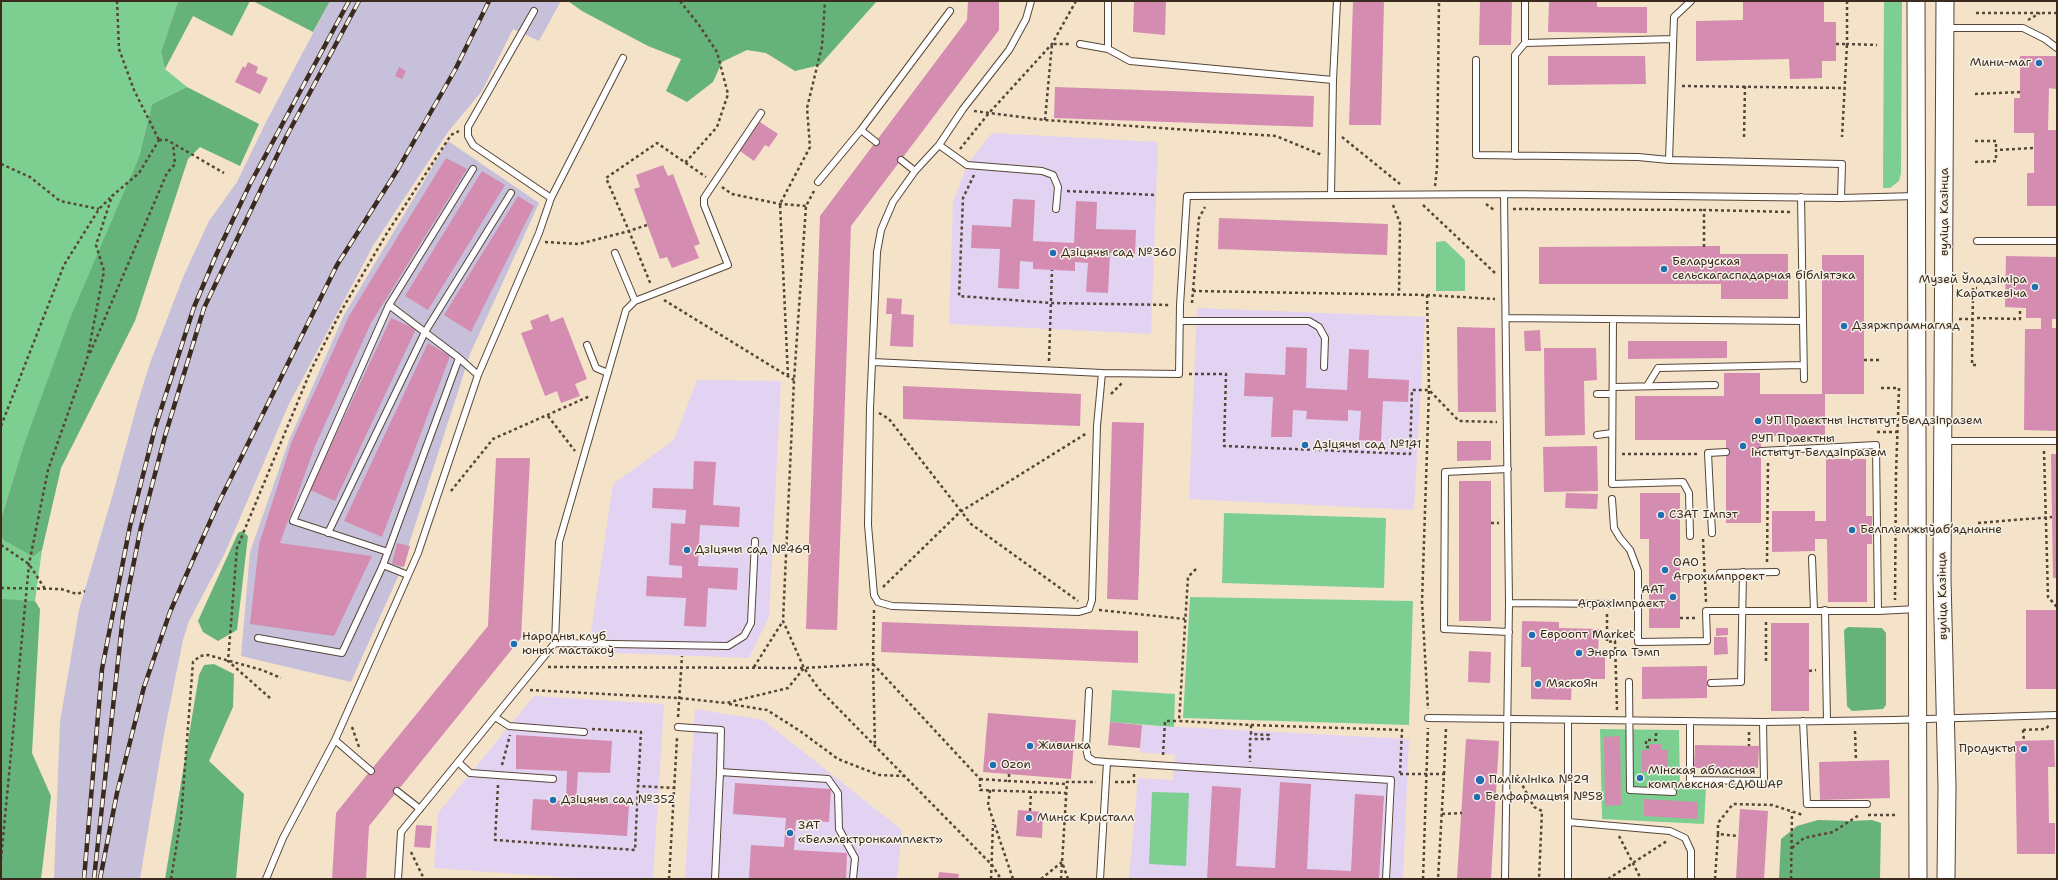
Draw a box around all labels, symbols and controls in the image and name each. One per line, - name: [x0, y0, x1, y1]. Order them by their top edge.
- place label: Мини-маг: [1970, 56, 2031, 70]
- marker: Мини-маг: [2034, 58, 2044, 68]
- street label: вуліца Казінца: [1938, 168, 1952, 256]
- place label: Дзіцячы сад №360: [1061, 246, 1177, 260]
- marker: Дзіцячы сад №360: [1048, 248, 1058, 258]
- place label: Беларуская сельскагаспадарчая бібліятэка: [1672, 255, 1855, 283]
- marker: Беларуская сельскагаспадарчая бібліятэка: [1659, 264, 1669, 274]
- place label: Музей Ўладзіміра Караткевіча: [1919, 273, 2027, 301]
- marker: Музей Ўладзіміра Караткевіча: [2030, 282, 2040, 292]
- place label: Дзяржпрамнагляд: [1852, 319, 1960, 333]
- marker: Дзяржпрамнагляд: [1839, 321, 1849, 331]
- place label: УП Праектны інстытут Белдзіпразем: [1766, 414, 1982, 428]
- marker: УП Праектны інстытут Белдзіпразем: [1753, 416, 1763, 426]
- place label: РУП Праектны інстытут Белдзіпразем: [1751, 432, 1886, 460]
- place label: Дзіцячы сад №141: [1313, 438, 1422, 452]
- marker: Дзіцячы сад №141: [1300, 440, 1310, 450]
- marker: РУП Праектны інстытут Белдзіпразем: [1738, 441, 1748, 451]
- place label: СЗАТ Імпэт: [1669, 508, 1738, 522]
- marker: СЗАТ Імпэт: [1656, 510, 1666, 520]
- place label: Белплемжыўабʼяднанне: [1860, 523, 2002, 537]
- marker: Белплемжыўабʼяднанне: [1847, 525, 1857, 535]
- place label: Дзіцячы сад №469: [695, 543, 810, 557]
- marker: Дзіцячы сад №469: [682, 545, 692, 555]
- street label: вуліца Казінца: [1935, 552, 1951, 640]
- place label: ОАО Агрохимпроект: [1673, 556, 1765, 584]
- marker: ОАО Агрохимпроект: [1660, 565, 1670, 575]
- place label: ААТ Аграхімпраект: [1577, 583, 1665, 611]
- marker: ААТ Аграхімпраект: [1668, 592, 1678, 602]
- place label: Евроопт Market: [1540, 628, 1634, 642]
- place label: Народны клуб юных мастакоў: [522, 630, 614, 658]
- marker: Евроопт Market: [1527, 630, 1537, 640]
- marker: Народны клуб юных мастакоў: [509, 639, 519, 649]
- place label: Энерга Тэмп: [1587, 646, 1660, 660]
- marker: Энерга Тэмп: [1574, 648, 1584, 658]
- place label: МяскоЯн: [1546, 677, 1598, 691]
- marker: МяскоЯн: [1533, 679, 1543, 689]
- place label: Живинка: [1038, 739, 1091, 753]
- marker: Живинка: [1025, 741, 1035, 751]
- place label: Продукты: [1959, 742, 2016, 756]
- marker: Продукты: [2019, 744, 2029, 754]
- place label: Ozon: [1001, 758, 1031, 772]
- marker: Ozon: [988, 760, 998, 770]
- place label: Мінская абласная комплексная СДЮШАР: [1648, 764, 1783, 792]
- place label: Паліклініка №29: [1489, 773, 1589, 787]
- marker: Мінская абласная комплексная СДЮШАР: [1635, 773, 1645, 783]
- marker: Паліклініка №29: [1474, 774, 1486, 786]
- place label: Белфармацыя №58: [1485, 790, 1603, 804]
- marker: Белфармацыя №58: [1472, 792, 1482, 802]
- place label: Дзіцячы сад №352: [561, 793, 675, 807]
- marker: Дзіцячы сад №352: [548, 795, 558, 805]
- place label: Минск Кристалл: [1037, 811, 1134, 825]
- marker: Минск Кристалл: [1024, 813, 1034, 823]
- place label: ЗАТ «Белэлектронкамплект»: [798, 819, 943, 847]
- marker: ЗАТ «Белэлектронкамплект»: [785, 828, 795, 838]

